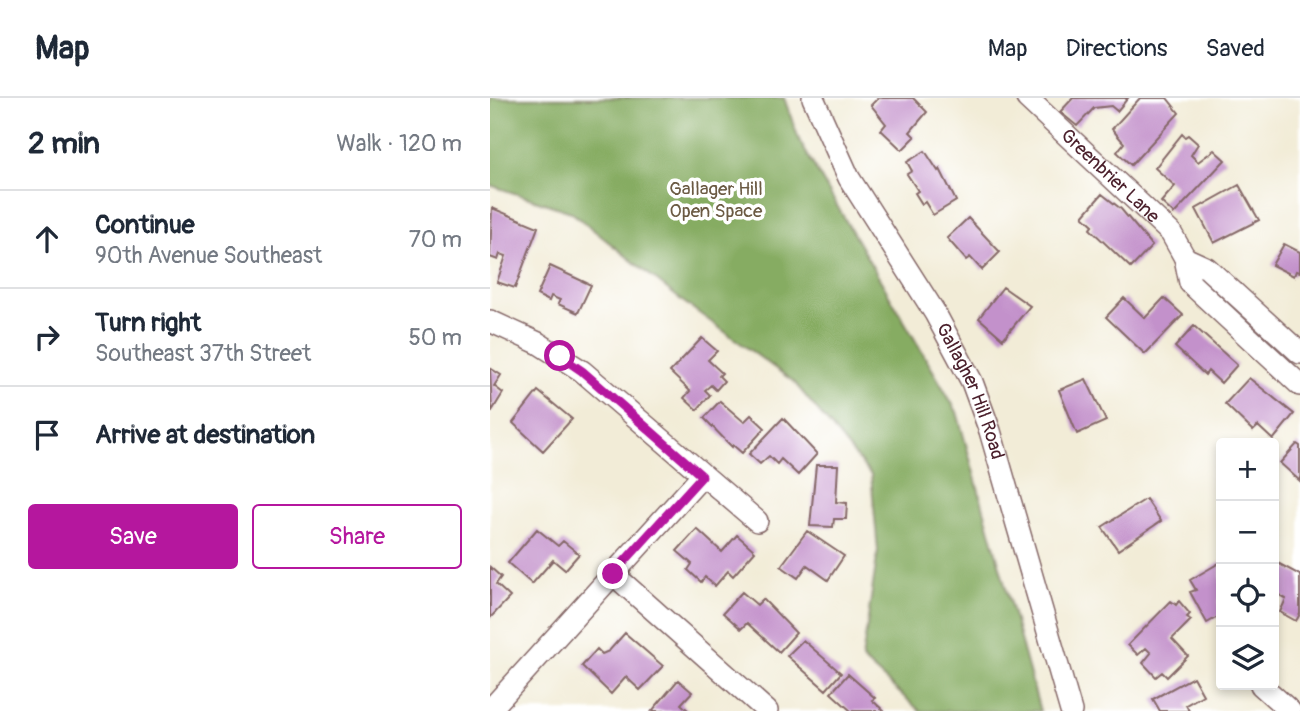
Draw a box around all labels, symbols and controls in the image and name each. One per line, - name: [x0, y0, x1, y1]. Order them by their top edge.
- text: Map: [35, 28, 90, 69]
- text: Map: [988, 34, 1028, 63]
- text: Directions: [1066, 34, 1167, 63]
- text: Saved: [1205, 34, 1265, 63]
- street label: Greenbrier Lane: [1056, 124, 1165, 229]
- text: 2 min: [28, 125, 100, 162]
- text: Walk · 120 m: [336, 129, 462, 158]
- park label: Gallager Hill Open Space: [669, 177, 763, 223]
- text: Continue: [95, 209, 195, 241]
- icon: ahead: [28, 220, 66, 258]
- text: 70 m: [409, 225, 462, 254]
- text: 90th Avenue Southeast: [95, 241, 322, 270]
- text: Turn right: [95, 307, 201, 339]
- icon: right: [28, 318, 66, 356]
- street label: Gallagher Hill Road: [931, 319, 1010, 462]
- text: 50 m: [408, 323, 462, 352]
- text: Southeast 37th Street: [95, 339, 311, 368]
- route start: [544, 340, 575, 371]
- icon: arrive: [28, 416, 66, 454]
- text: Arrive at destination: [95, 419, 315, 451]
- map controls: [1216, 438, 1279, 690]
- button: +: [1216, 438, 1279, 501]
- button: −: [1216, 501, 1279, 564]
- button: Save: [28, 504, 238, 569]
- button: Share: [252, 504, 462, 569]
- route end: [597, 558, 628, 589]
- button: locate: [1216, 564, 1279, 627]
- button: layers: [1216, 627, 1279, 690]

